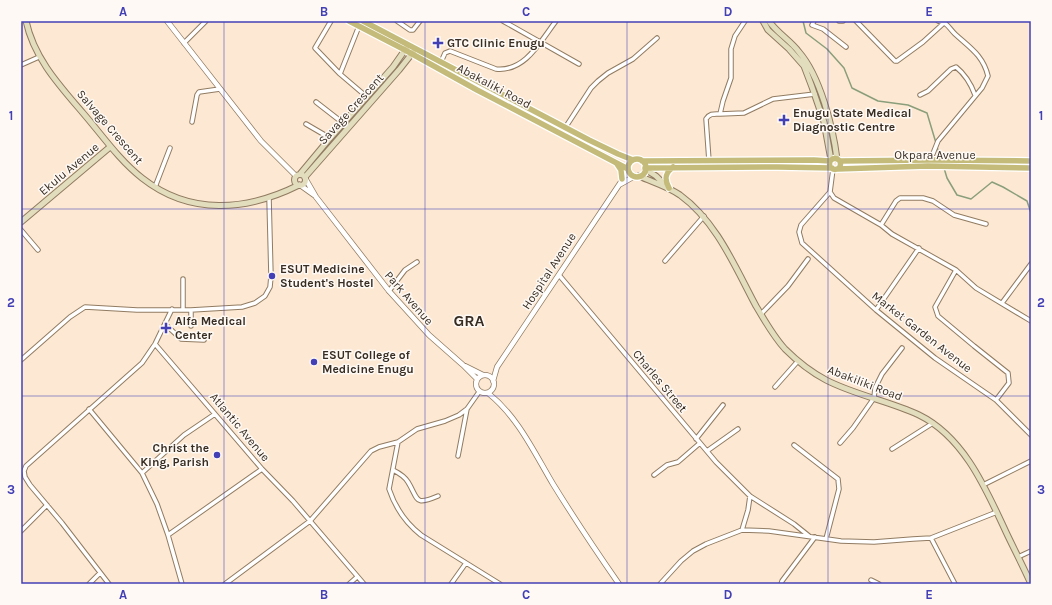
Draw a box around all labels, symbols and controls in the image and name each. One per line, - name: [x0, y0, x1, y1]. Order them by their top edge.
- text: A: [119, 4, 127, 19]
- text: B: [320, 4, 328, 19]
- text: C: [522, 4, 530, 19]
- text: D: [724, 4, 733, 19]
- text: E: [925, 4, 933, 19]
- place label: GTC Clinic Enugu: [447, 36, 545, 50]
- marker: GTC Clinic Enugu: [432, 37, 444, 49]
- street label: Abakaliki Road: [455, 61, 533, 111]
- street label: Savage Crescent: [315, 70, 387, 147]
- street label: Salvage Crescent: [74, 87, 146, 167]
- place label: Enugu State Medical Diagnostic Centre: [793, 106, 911, 134]
- text: 1: [9, 108, 13, 123]
- text: 1: [1039, 108, 1043, 123]
- marker: Enugu State Medical Diagnostic Centre: [778, 114, 790, 126]
- street label: Ekulu Avenue: [36, 140, 102, 198]
- street label: Okpara Avenue: [894, 148, 976, 162]
- street label: Hospital Avenue: [519, 230, 579, 312]
- place label: ESUT Medicine Student's Hostel: [280, 262, 374, 290]
- street label: Park Avenue: [382, 268, 436, 328]
- marker: ESUT Medicine Student's Hostel: [267, 271, 277, 281]
- street label: Market Garden Avenue: [869, 289, 975, 375]
- text: 2: [7, 295, 15, 310]
- text: 2: [1037, 295, 1045, 310]
- district label: GRA: [453, 311, 485, 330]
- place label: Alfa Medical Center: [175, 314, 246, 342]
- marker: Alfa Medical Center: [160, 322, 172, 334]
- street label: Charles Street: [630, 347, 690, 415]
- place label: ESUT College of Medicine Enugu: [322, 348, 414, 376]
- marker: ESUT College of Medicine Enugu: [309, 357, 319, 367]
- street label: Abakiliki Road: [826, 362, 904, 404]
- street label: Atlantic Avenue: [207, 390, 273, 464]
- place label: Christ the King, Parish: [140, 441, 209, 469]
- marker: Christ the King, Parish: [212, 450, 222, 460]
- text: 3: [7, 482, 15, 497]
- text: 3: [1037, 482, 1045, 497]
- text: A: [119, 587, 127, 602]
- text: B: [320, 587, 328, 602]
- text: C: [522, 587, 530, 602]
- text: D: [724, 587, 733, 602]
- text: E: [925, 587, 933, 602]

